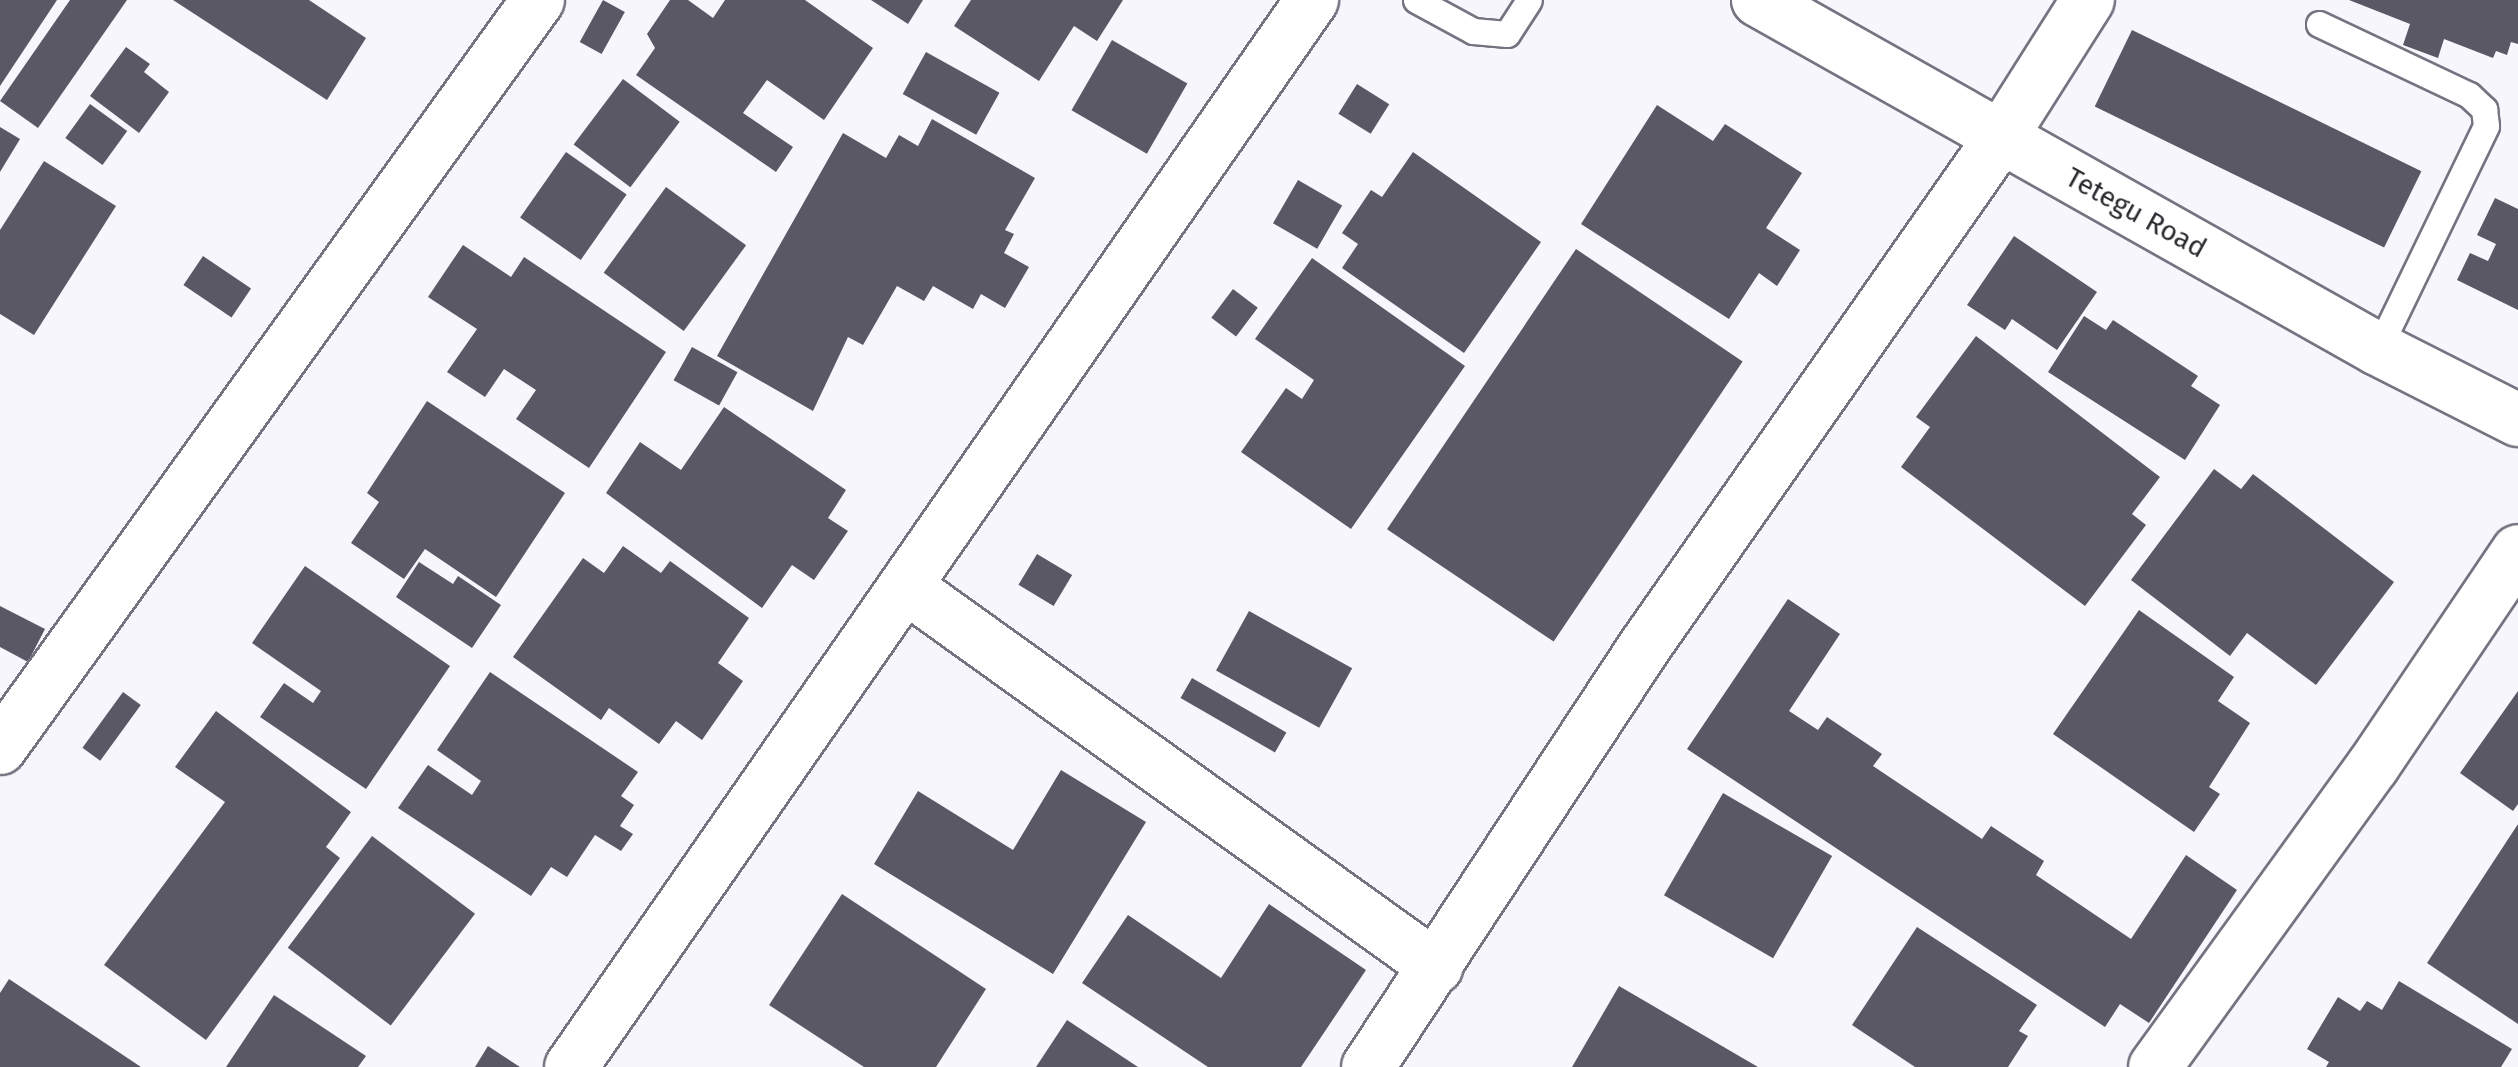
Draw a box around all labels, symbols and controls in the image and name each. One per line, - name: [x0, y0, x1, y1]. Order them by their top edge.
- street label: Tetegu Road: [2060, 161, 2212, 265]

